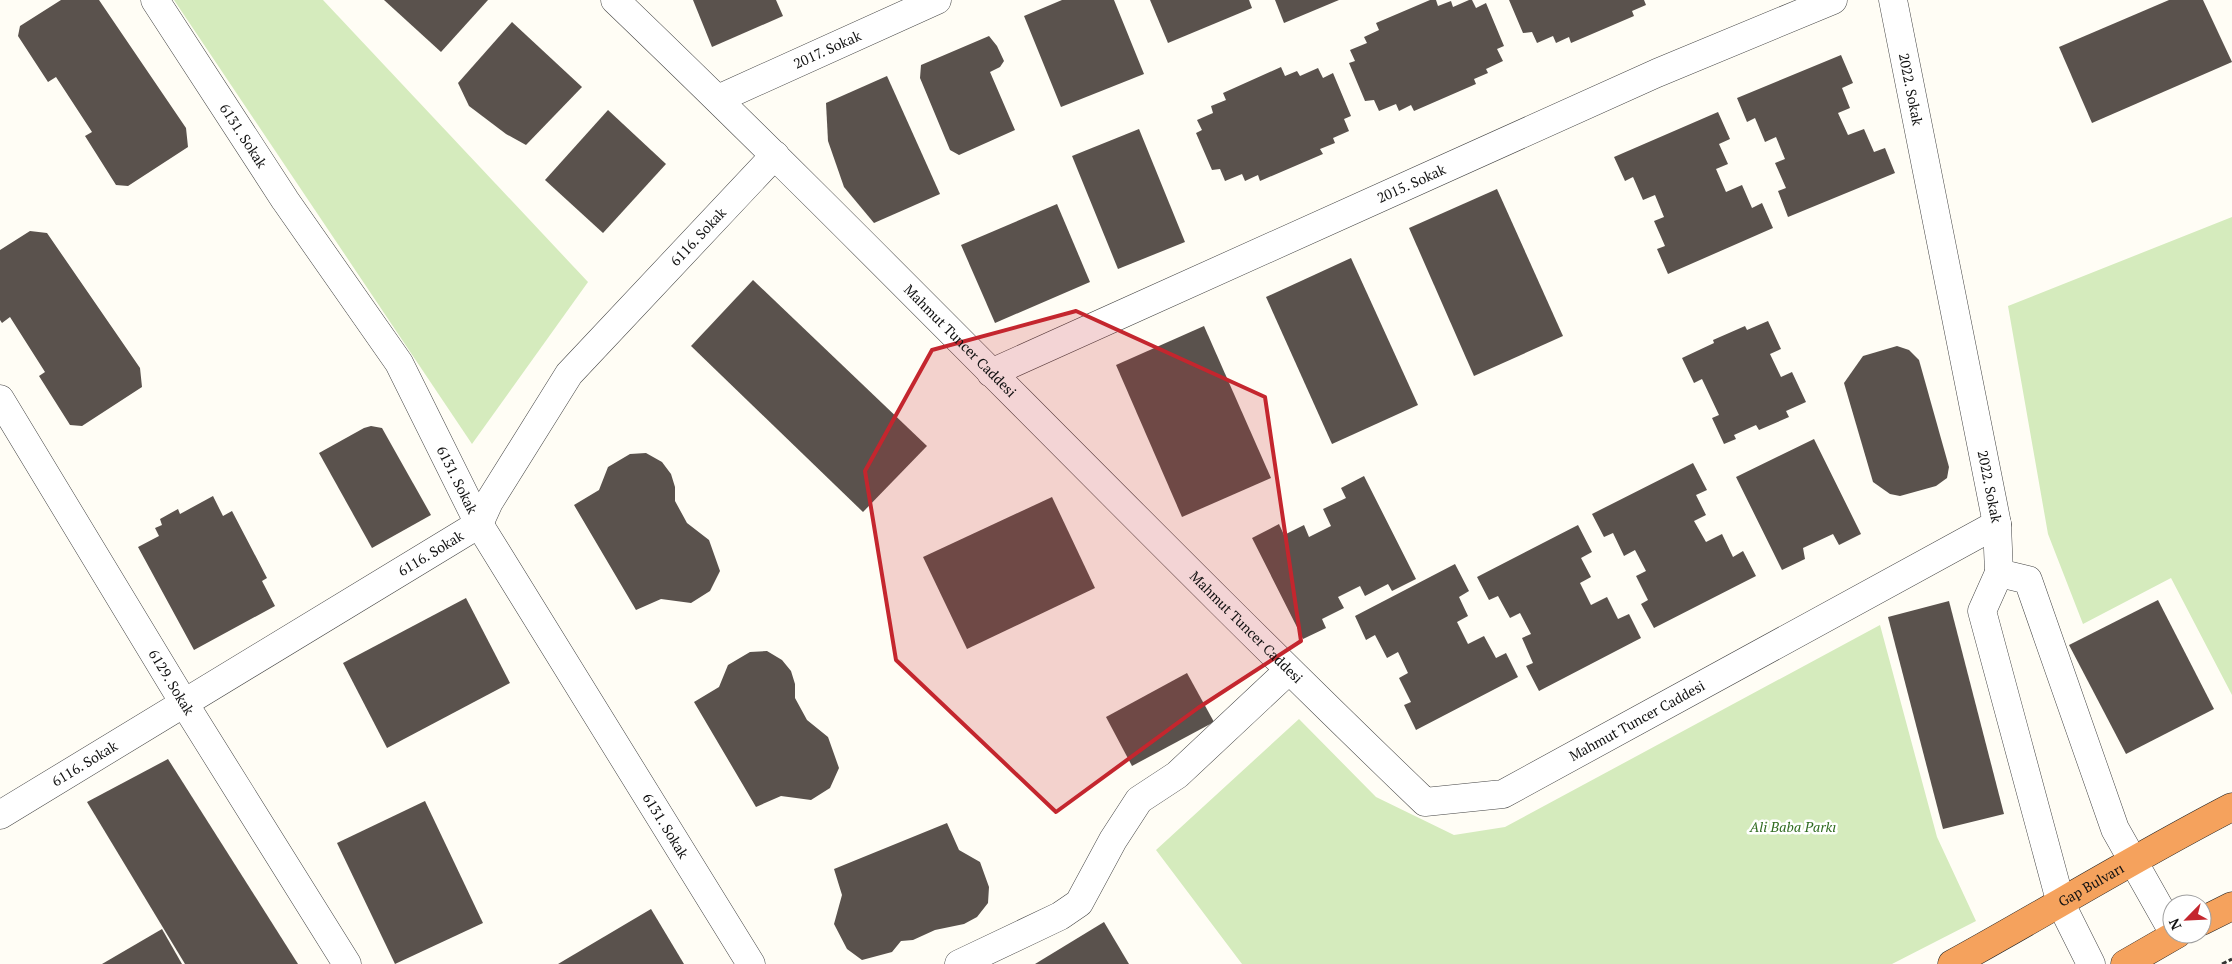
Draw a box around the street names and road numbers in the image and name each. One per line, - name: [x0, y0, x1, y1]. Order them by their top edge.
- street label: 2017. Sokak: [790, 25, 865, 73]
- street label: 2022. Sokak: [1895, 51, 1928, 128]
- street label: 6131. Sokak: [216, 100, 272, 172]
- street label: 2015. Sokak: [1374, 159, 1449, 207]
- street label: 6116. Sokak: [666, 203, 730, 270]
- street label: Mahmut Tuncer Caddesi: [900, 280, 1021, 401]
- street label: 6131. Sokak: [433, 443, 483, 517]
- street label: 2022. Sokak: [1974, 449, 2007, 525]
- street label: 6116. Sokak: [394, 525, 467, 580]
- street label: Mahmut Tuncer Caddesi: [1186, 567, 1307, 687]
- street label: 6129. Sokak: [145, 646, 199, 719]
- street label: Mahmut Tuncer Caddesi: [1566, 676, 1708, 765]
- street label: 6116. Sokak: [48, 736, 121, 790]
- street label: 6131. Sokak: [639, 789, 694, 862]
- street label: Gap Bulvarı: [2055, 858, 2127, 911]

